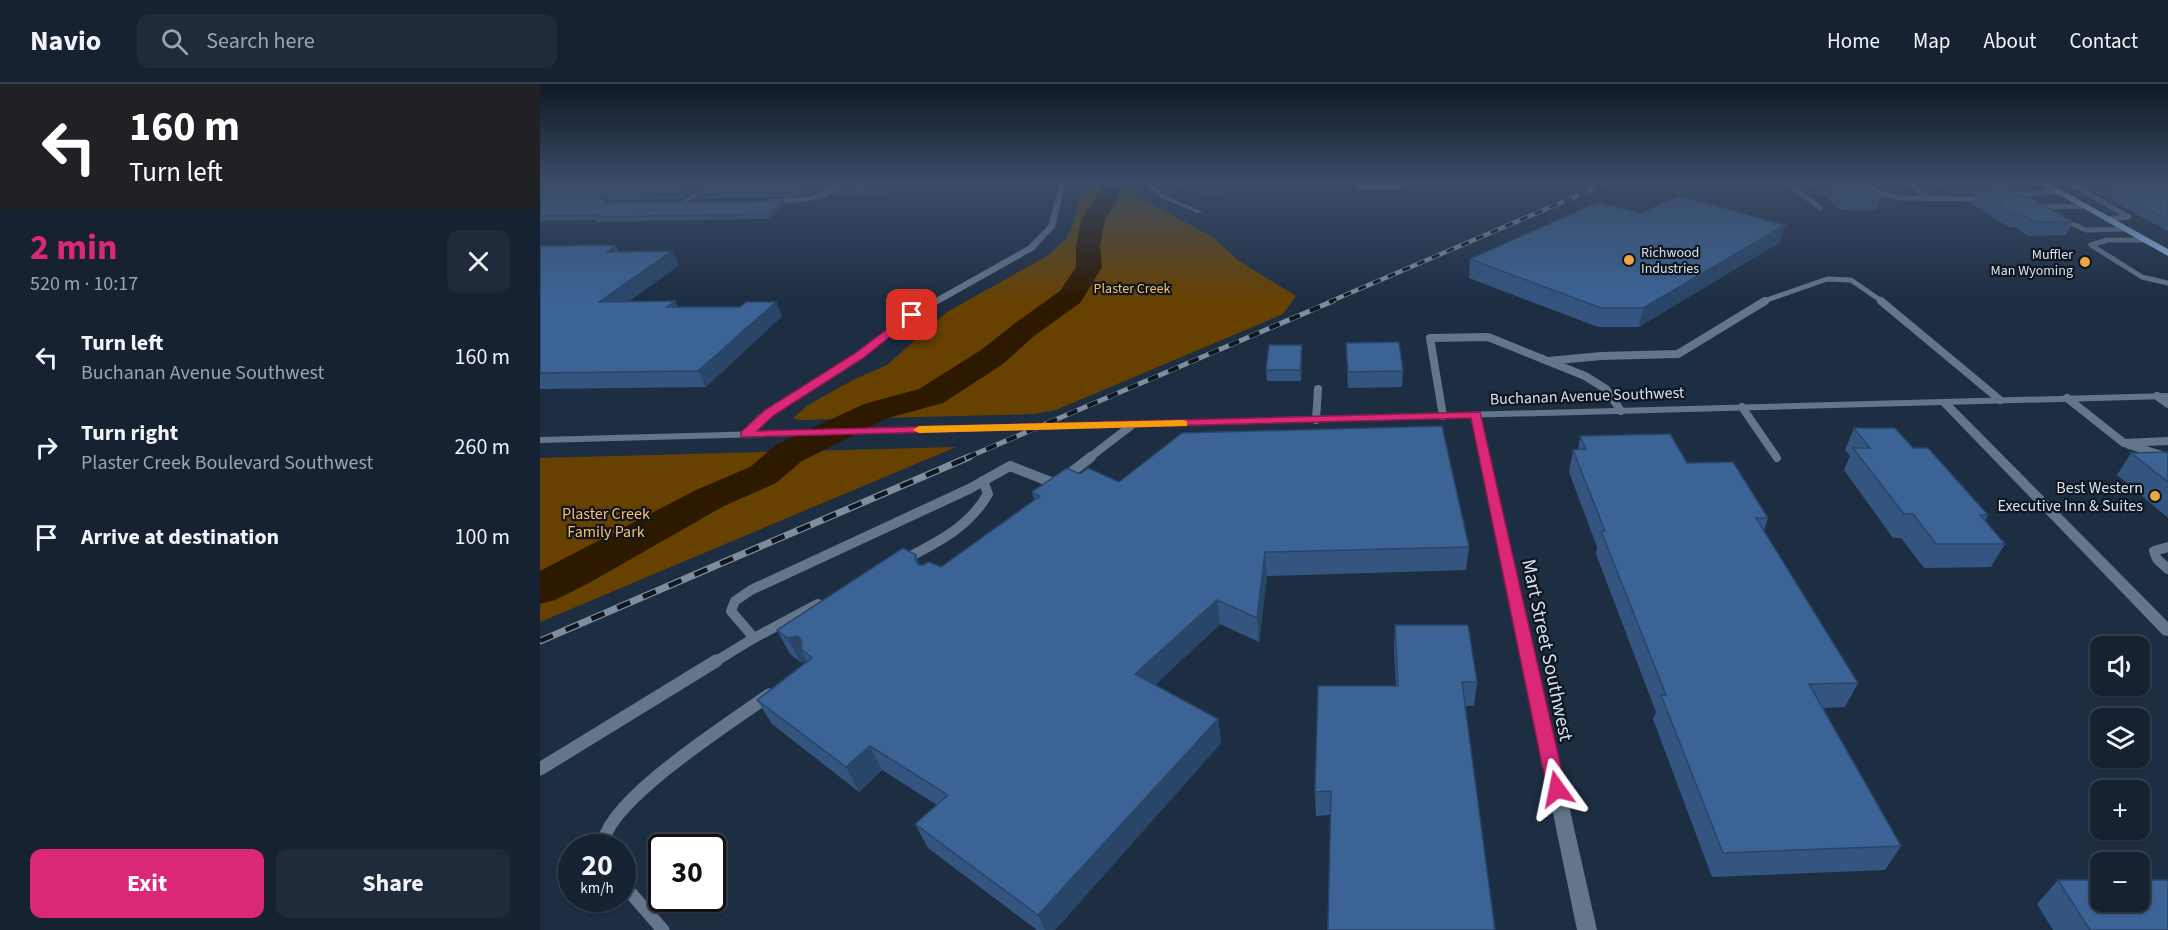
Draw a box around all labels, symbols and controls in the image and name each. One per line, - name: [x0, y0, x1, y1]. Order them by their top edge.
- search box: [137, 14, 557, 68]
- text: Navio: [30, 21, 101, 61]
- icon: search: [158, 25, 191, 58]
- text: Search here: [206, 25, 315, 57]
- text: Home: [1827, 26, 1880, 56]
- text: Map: [1913, 26, 1951, 56]
- text: About: [1984, 26, 2036, 56]
- text: Contact: [2069, 26, 2138, 56]
- text: 160 m: [129, 97, 240, 157]
- icon: left: [30, 108, 108, 186]
- text: Turn left: [129, 153, 223, 192]
- text: 2 min: [30, 222, 118, 273]
- button: close: [447, 230, 510, 293]
- place label: Richwood Industries: [1641, 243, 1699, 279]
- place label: Muffler Man Wyoming: [1990, 245, 2073, 281]
- marker: Richwood Industries: [1622, 253, 1636, 267]
- marker: Muffler Man Wyoming: [2078, 255, 2092, 269]
- text: 520 m · 10:17: [30, 270, 138, 298]
- park label: Plaster Creek: [1094, 279, 1170, 299]
- pin: [886, 289, 937, 340]
- icon: arrive: [895, 298, 928, 331]
- text: Turn left: [81, 327, 163, 359]
- icon: left: [30, 341, 63, 374]
- text: 160 m: [455, 341, 510, 373]
- text: Buchanan Avenue Southwest: [81, 359, 324, 387]
- street label: Buchanan Avenue Southwest: [1489, 382, 1685, 410]
- text: Turn right: [81, 417, 178, 449]
- icon: right: [30, 431, 63, 464]
- text: 260 m: [455, 431, 510, 463]
- text: Plaster Creek Boulevard Southwest: [81, 449, 373, 477]
- place label: Best Western Executive Inn & Suites: [1998, 477, 2143, 517]
- marker: Best Western Executive Inn & Suites: [2148, 489, 2162, 503]
- park label: Plaster Creek Family Park: [562, 503, 650, 543]
- icon: arrive: [30, 521, 63, 554]
- text: Arrive at destination: [81, 521, 279, 553]
- text: 100 m: [455, 521, 510, 553]
- street label: Mart Street Southwest: [1514, 557, 1580, 744]
- map controls: [2090, 636, 2150, 912]
- button: sound: [2090, 636, 2150, 696]
- button: layers: [2090, 708, 2150, 768]
- position arrow: [1525, 757, 1589, 821]
- button: +: [2090, 780, 2150, 840]
- speed limit sign: 30: [648, 834, 726, 912]
- text: 20: [581, 844, 613, 887]
- button: Exit: [30, 849, 264, 918]
- button: Share: [276, 849, 510, 918]
- button: −: [2090, 852, 2150, 912]
- text: km/h: [580, 878, 614, 899]

